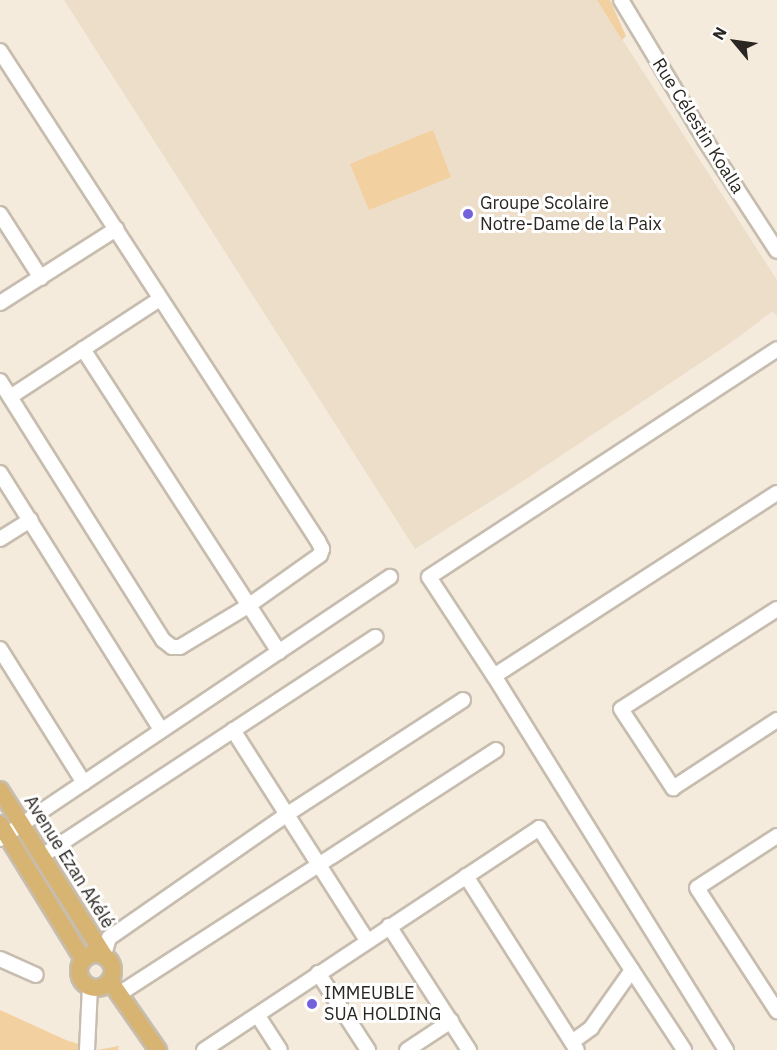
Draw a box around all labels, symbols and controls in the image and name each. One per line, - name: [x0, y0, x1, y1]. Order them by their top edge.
- north arrow: [705, 12, 765, 72]
- text: N: [708, 23, 731, 43]
- street label: Rue Célestin Koalla: [648, 54, 748, 198]
- place label: Groupe Scolaire Notre-Dame de la Paix: [480, 193, 662, 236]
- marker: Groupe Scolaire Notre-Dame de la Paix: [461, 207, 475, 221]
- street label: Avenue Ezan Akélé: [19, 792, 119, 932]
- place label: IMMEUBLE SUA HOLDING: [324, 983, 441, 1026]
- marker: IMMEUBLE SUA HOLDING: [305, 997, 319, 1011]

